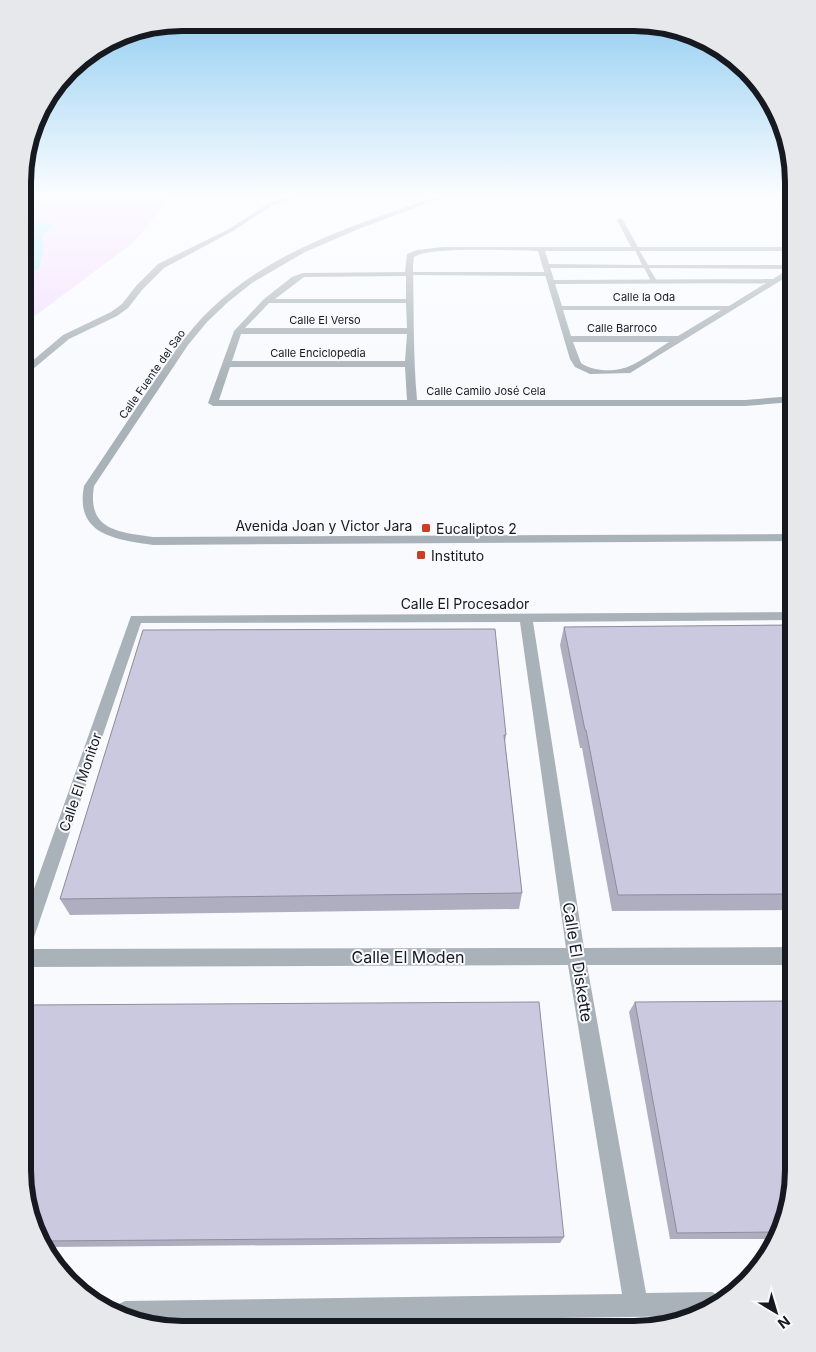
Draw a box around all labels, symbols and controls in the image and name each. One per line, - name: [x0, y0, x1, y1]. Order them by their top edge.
- street label: Calle la Oda: [613, 290, 675, 304]
- street label: Calle El Verso: [289, 313, 361, 327]
- street label: Calle Barroco: [587, 321, 657, 335]
- street label: Calle Fuente del Sao: [116, 326, 188, 422]
- street label: Calle Enciclopedia: [270, 346, 366, 360]
- street label: Calle Camilo José Cela: [426, 384, 546, 398]
- street label: Avenida Joan y Victor Jara: [236, 517, 412, 534]
- place label: Eucaliptos 2: [436, 520, 517, 537]
- marker: Eucaliptos 2: [420, 522, 432, 534]
- place label: Instituto: [431, 547, 484, 564]
- marker: Instituto: [415, 549, 427, 561]
- street label: Calle El Procesador: [401, 595, 529, 612]
- street label: Calle El Monitor: [55, 730, 105, 834]
- street label: Calle El Diskette: [559, 901, 597, 1023]
- street label: Calle El Moden: [352, 947, 464, 967]
- north arrow: [751, 1287, 801, 1337]
- text: N: [775, 1313, 794, 1333]

